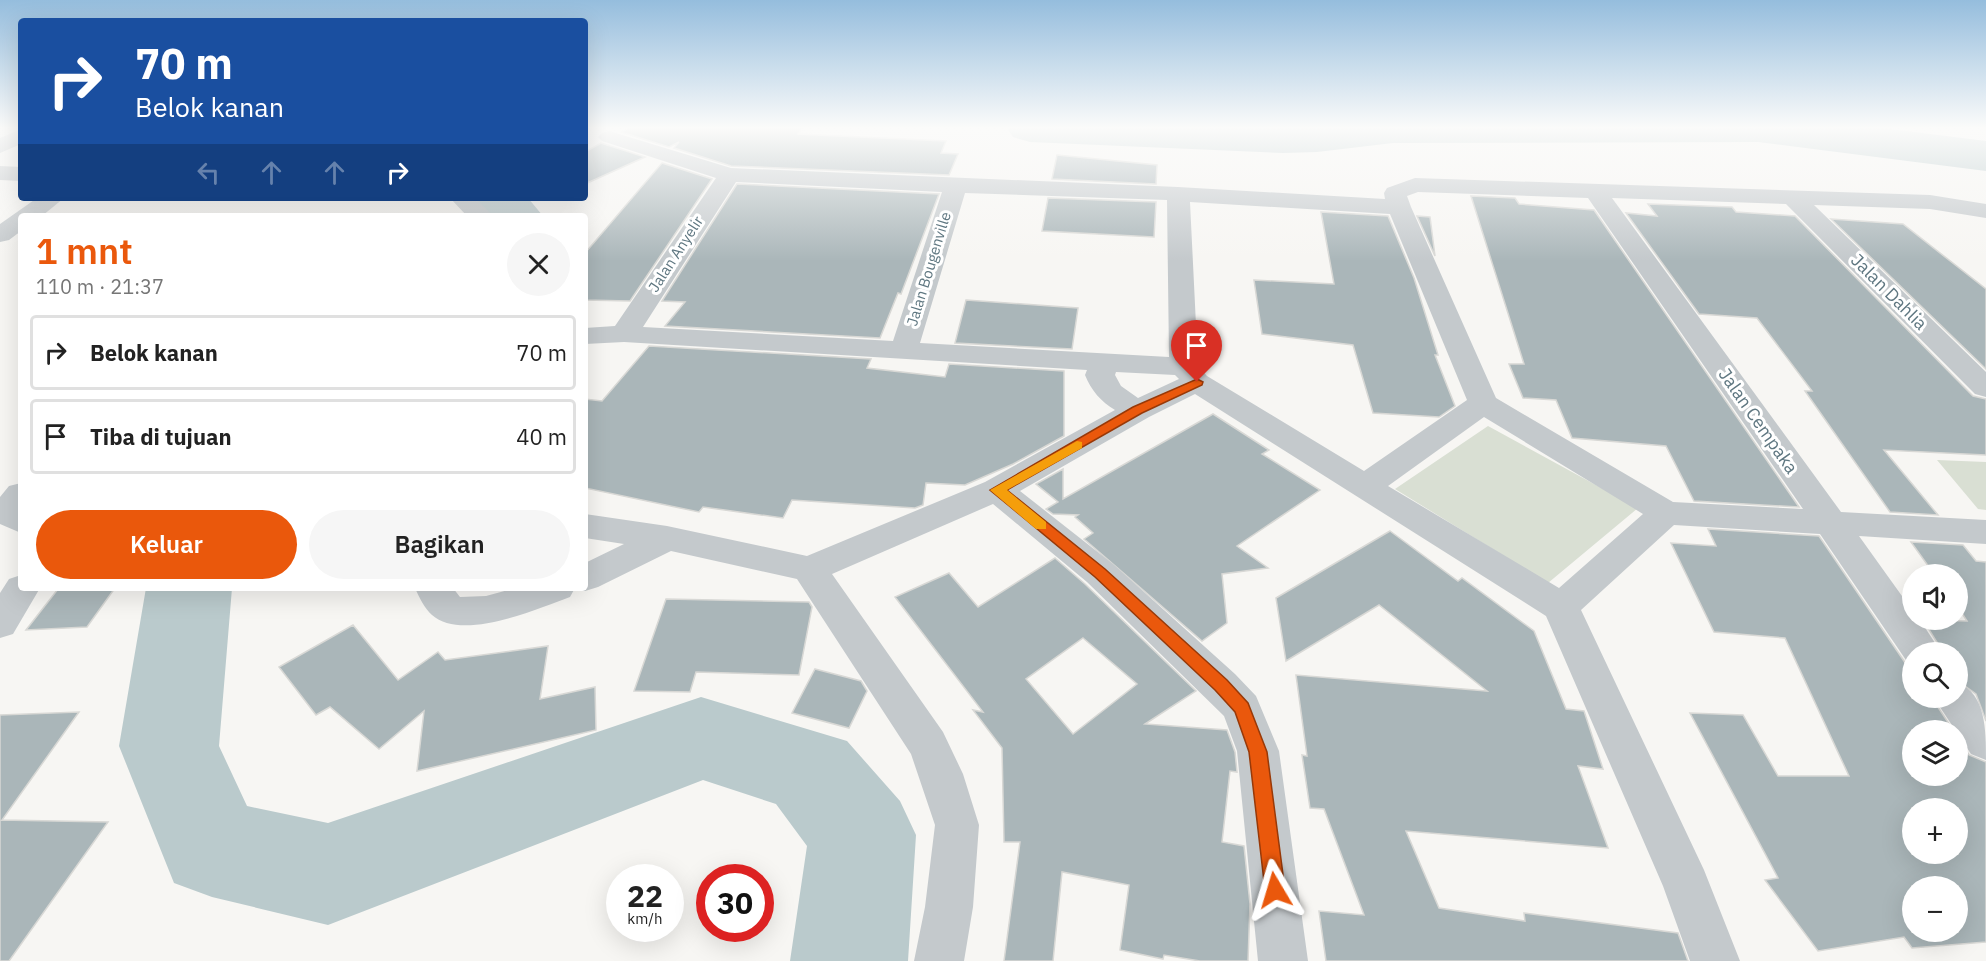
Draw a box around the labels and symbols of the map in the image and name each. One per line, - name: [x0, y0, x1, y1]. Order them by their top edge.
- street label: Jalan Bougenville: [902, 209, 955, 328]
- street label: Jalan Anyelir: [644, 212, 707, 295]
- street label: Jalan Dahlia: [1846, 249, 1933, 335]
- pin: [1171, 320, 1222, 382]
- street label: Jalan Cempaka: [1714, 363, 1803, 478]
- position arrow: [1243, 858, 1307, 922]
- speed limit sign: 30: [696, 864, 774, 942]

